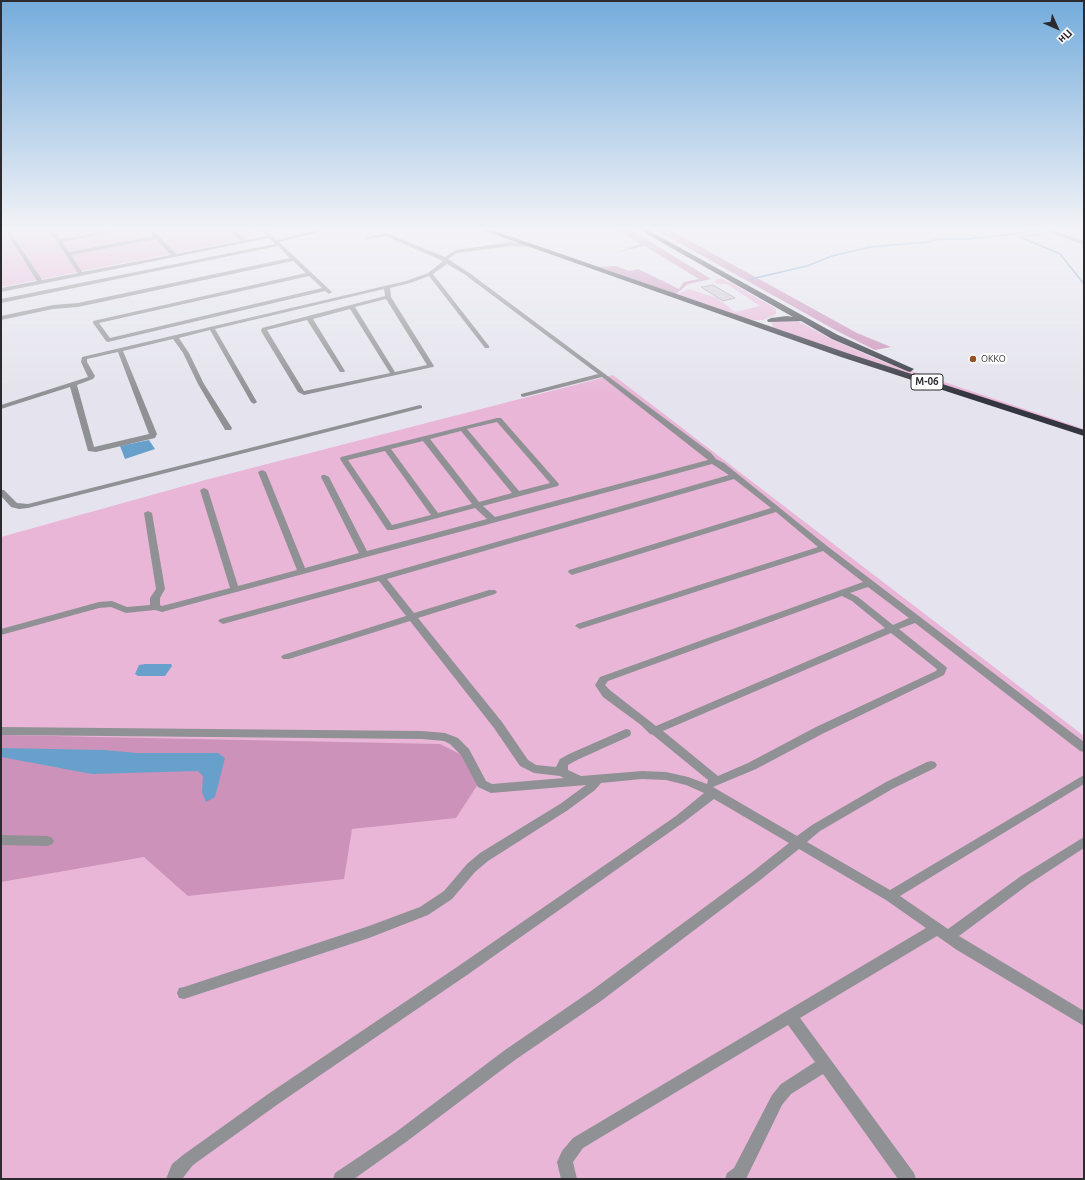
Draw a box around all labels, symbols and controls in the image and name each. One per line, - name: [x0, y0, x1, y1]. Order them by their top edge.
- north arrow: [1037, 8, 1077, 48]
- text: Пн: [1056, 27, 1075, 46]
- marker: ОККО: [968, 354, 978, 364]
- place label: ОККО: [981, 354, 1006, 364]
- road number: М-06: [911, 374, 943, 390]

